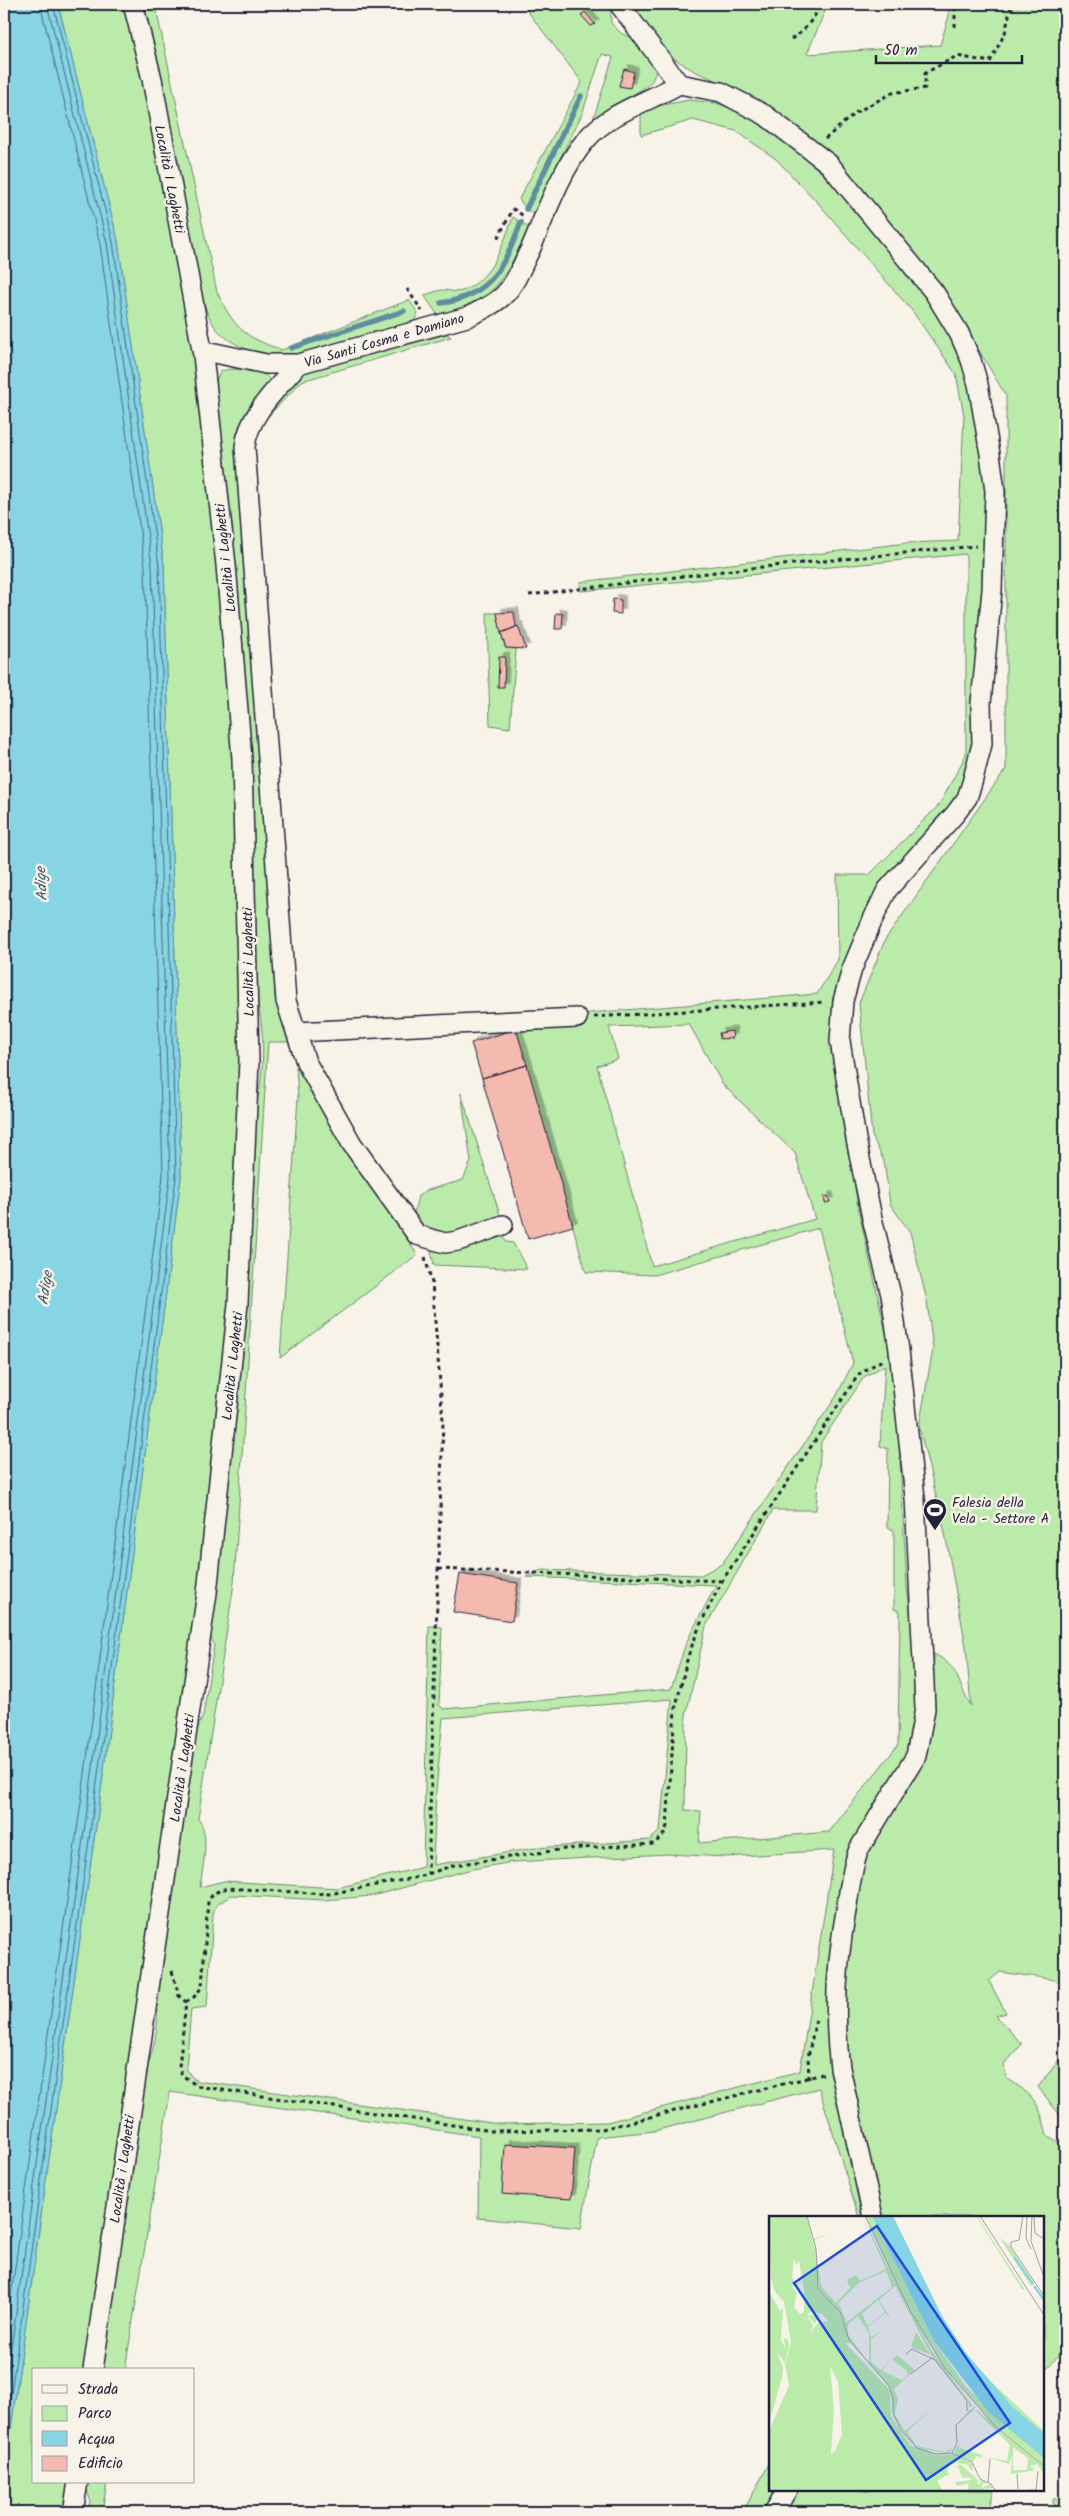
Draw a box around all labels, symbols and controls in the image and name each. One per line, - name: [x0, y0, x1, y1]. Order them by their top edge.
- scale bar: [876, 32, 1023, 64]
- text: 50 m: [884, 39, 918, 63]
- street label: Località I Laghetti: [148, 123, 190, 236]
- street label: Via Santi Cosma e Damiano: [302, 308, 467, 374]
- street label: Località i Laghetti: [209, 502, 243, 613]
- water label: Adige: [29, 865, 55, 902]
- street label: Località i Laghetti: [237, 907, 261, 1017]
- water label: Adige: [32, 1268, 60, 1307]
- street label: Località i Laghetti: [216, 1310, 250, 1421]
- place label: Falesia della Vela - Settore A: [952, 1492, 1049, 1530]
- sports icon: Falesia della Vela - Settore A: [922, 1497, 948, 1531]
- street label: Località i Laghetti: [165, 1712, 202, 1824]
- street label: Località i Laghetti: [105, 2113, 142, 2225]
- inset map: [769, 2216, 1044, 2491]
- legend: [32, 2368, 195, 2484]
- text: Strada: [78, 2378, 118, 2402]
- text: Parco: [78, 2402, 112, 2426]
- text: Acqua: [78, 2428, 115, 2452]
- text: Edificio: [78, 2452, 123, 2476]

